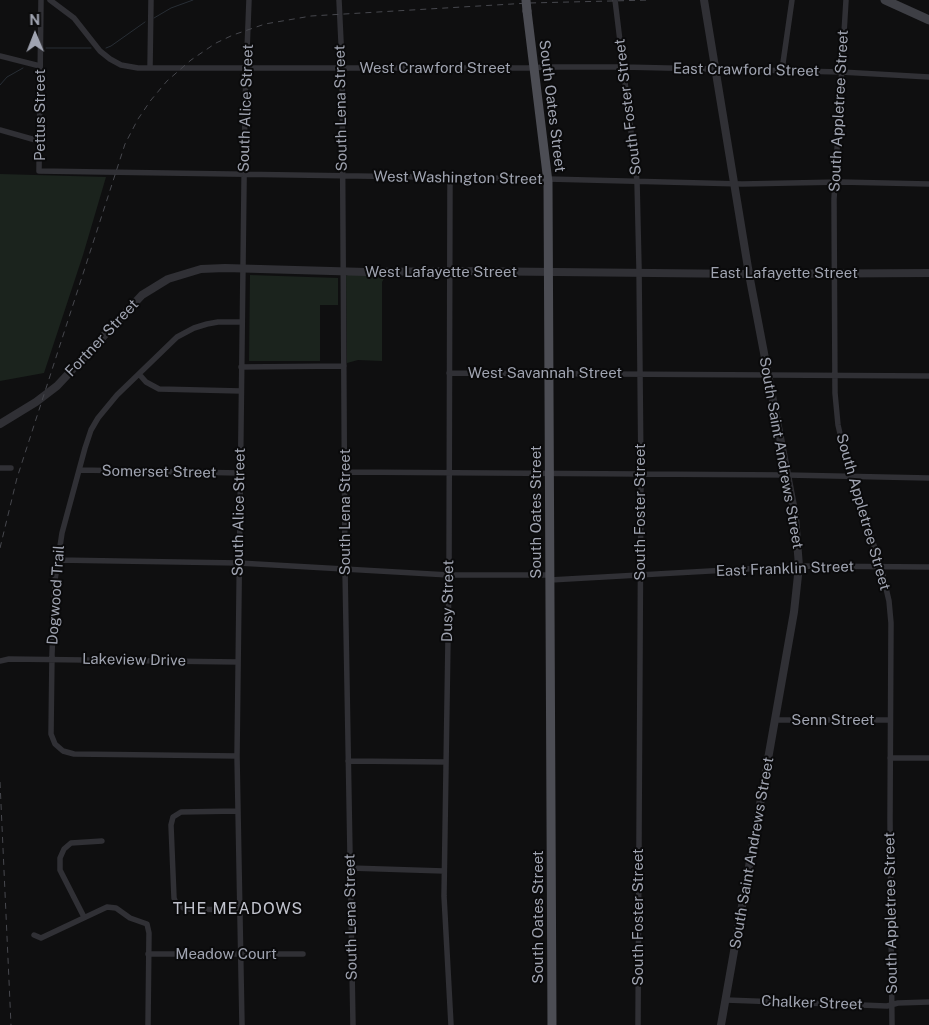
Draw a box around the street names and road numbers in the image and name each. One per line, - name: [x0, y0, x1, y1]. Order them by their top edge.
- street label: South Appletree Street: [826, 30, 852, 192]
- street label: South Foster Street: [611, 38, 645, 176]
- street label: South Oates Street: [535, 39, 569, 173]
- street label: South Alice Street: [235, 44, 257, 172]
- street label: South Lena Street: [331, 45, 351, 171]
- street label: West Crawford Street: [359, 59, 511, 77]
- street label: East Crawford Street: [673, 60, 819, 80]
- street label: Pettus Street: [31, 69, 49, 161]
- street label: West Washington Street: [373, 168, 543, 188]
- street label: West Lafayette Street: [365, 263, 517, 281]
- street label: East Lafayette Street: [710, 264, 858, 282]
- street label: Fortner Street: [62, 296, 142, 380]
- street label: South Saint Andrews Street: [755, 356, 807, 550]
- street label: West Savannah Street: [468, 364, 622, 382]
- street label: South Appletree Street: [832, 432, 894, 592]
- street label: South Foster Street: [631, 443, 649, 581]
- street label: South Oates Street: [527, 445, 545, 579]
- street label: South Alice Street: [229, 448, 249, 576]
- street label: South Lena Street: [336, 449, 354, 575]
- street label: Somerset Street: [101, 462, 217, 482]
- street label: Dogwood Trail: [44, 545, 68, 645]
- street label: East Franklin Street: [715, 558, 855, 580]
- street label: Dusy Street: [438, 560, 458, 642]
- street label: Lakeview Drive: [82, 650, 186, 670]
- street label: Senn Street: [791, 711, 875, 729]
- street label: South Saint Andrews Street: [726, 756, 778, 950]
- street label: South Appletree Street: [881, 832, 901, 994]
- street label: South Foster Street: [629, 848, 647, 986]
- street label: South Oates Street: [529, 850, 547, 984]
- street label: South Lena Street: [341, 854, 361, 980]
- street label: Meadow Court: [175, 945, 277, 963]
- street label: Chalker Street: [761, 992, 863, 1014]

